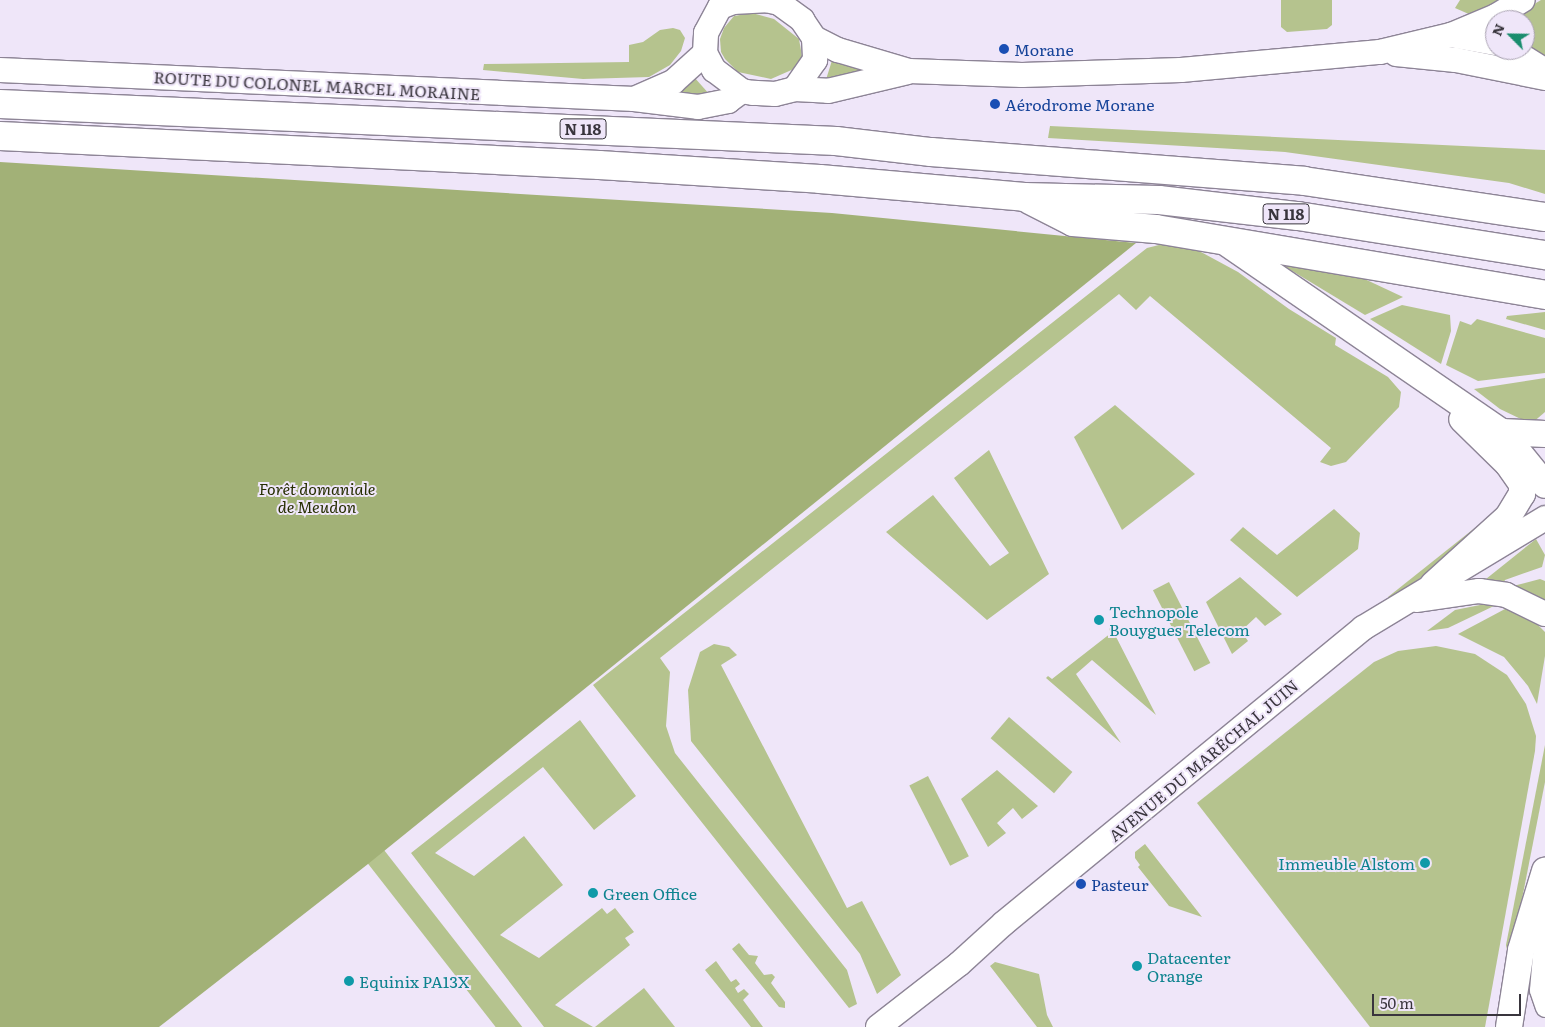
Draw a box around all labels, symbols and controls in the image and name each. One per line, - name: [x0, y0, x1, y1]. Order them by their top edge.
- north arrow: [1485, 10, 1535, 60]
- text: N: [1486, 20, 1509, 39]
- place label: Morane: [1014, 39, 1074, 59]
- marker: Morane: [998, 43, 1010, 55]
- street label: ROUTE DU COLONEL MARCEL MORAINE: [153, 67, 481, 103]
- place label: Aérodrome Morane: [1005, 94, 1155, 114]
- marker: Aérodrome Morane: [989, 98, 1001, 110]
- road number: N 118: [559, 116, 607, 142]
- road number: N 118: [1262, 202, 1310, 226]
- park label: Forêt domaniale de Meudon: [259, 478, 375, 516]
- place label: Technopole Bouygues Telecom: [1109, 601, 1250, 639]
- marker: Technopole Bouygues Telecom: [1093, 614, 1105, 626]
- street label: AVENUE DU MARÉCHAL JUIN: [1104, 675, 1302, 845]
- place label: Immeuble Alstom: [1278, 853, 1415, 873]
- marker: Immeuble Alstom: [1419, 857, 1431, 869]
- place label: Pasteur: [1091, 874, 1148, 894]
- marker: Pasteur: [1075, 878, 1087, 890]
- place label: Green Office: [603, 883, 697, 903]
- marker: Green Office: [587, 887, 599, 899]
- place label: Datacenter Orange: [1147, 947, 1230, 985]
- marker: Datacenter Orange: [1131, 960, 1143, 972]
- place label: Equinix PA13X: [359, 971, 469, 991]
- marker: Equinix PA13X: [343, 975, 355, 987]
- scale bar: [1375, 984, 1524, 1016]
- text: 50 m: [1380, 991, 1414, 1014]

